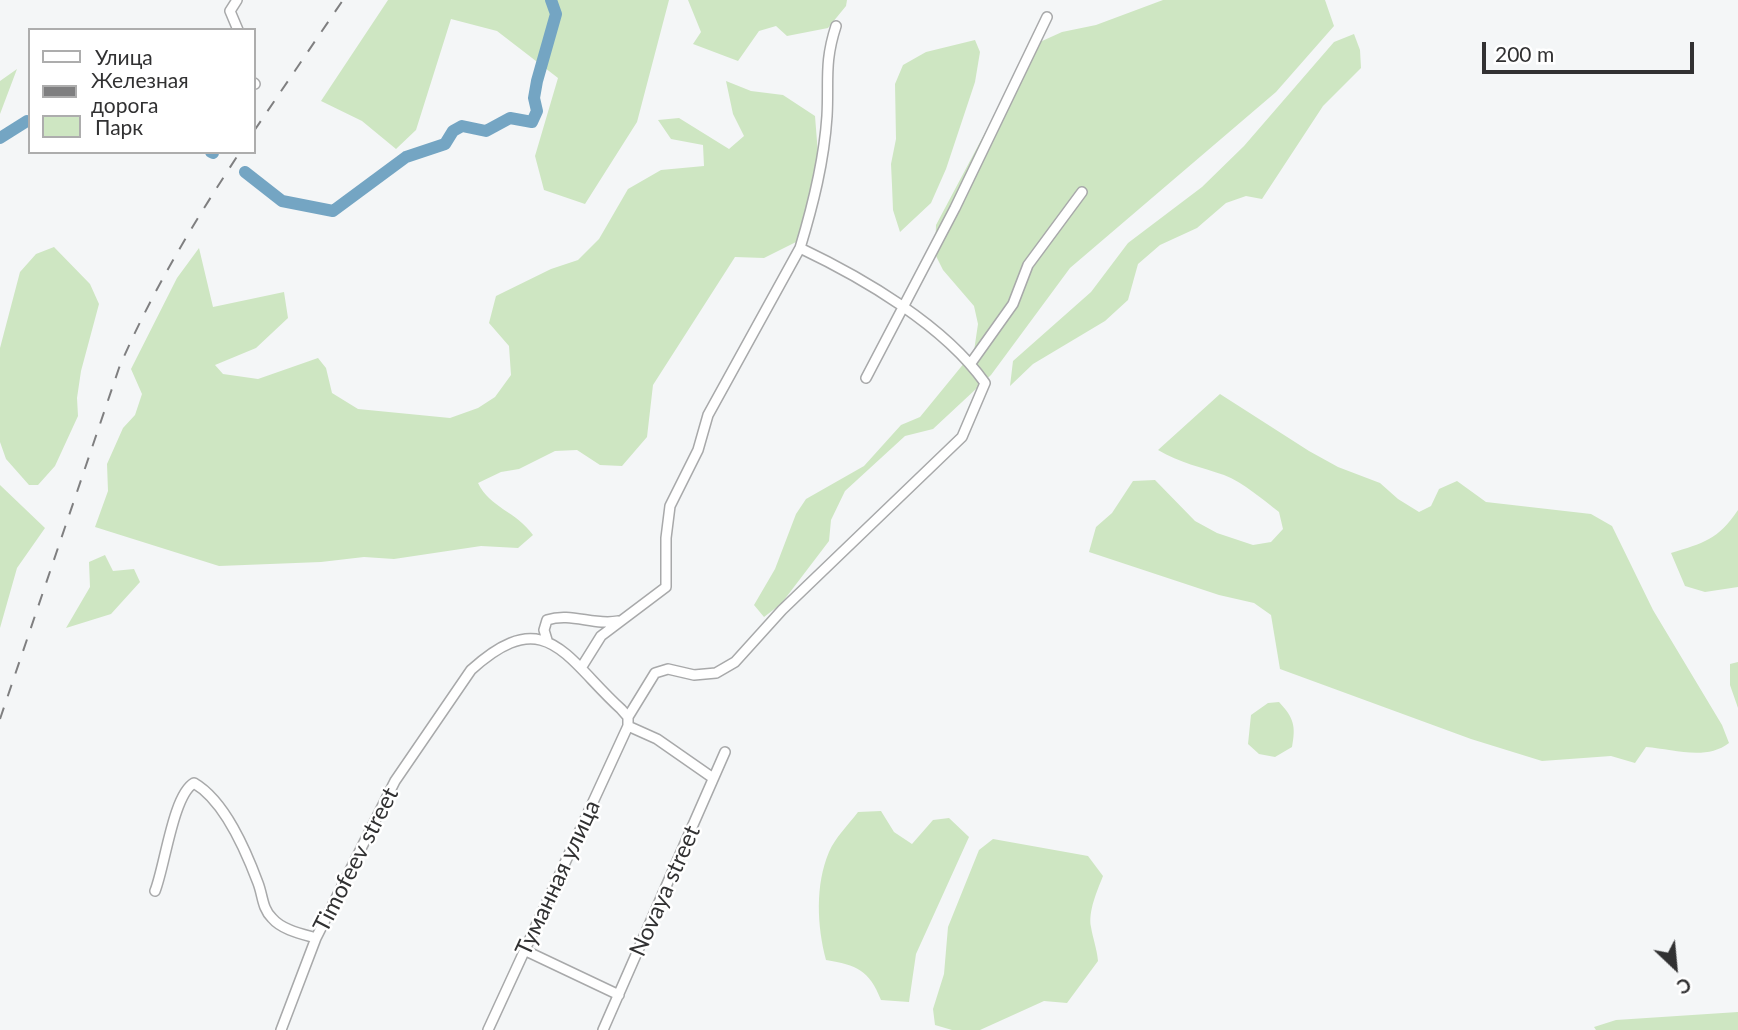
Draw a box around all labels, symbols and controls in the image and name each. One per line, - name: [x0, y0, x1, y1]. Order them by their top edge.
- legend: [28, 28, 256, 154]
- scale bar: [1486, 28, 1698, 72]
- text: 200 m: [1495, 41, 1554, 66]
- text: Улица: [95, 44, 153, 69]
- text: Железная дорога: [91, 67, 189, 117]
- text: Парк: [95, 114, 143, 139]
- street label: Timofeev street: [308, 783, 404, 937]
- street label: Туманная улица: [510, 796, 606, 960]
- street label: Novaya street: [624, 821, 706, 961]
- north arrow: [1640, 932, 1710, 1002]
- text: С: [1674, 973, 1695, 999]

